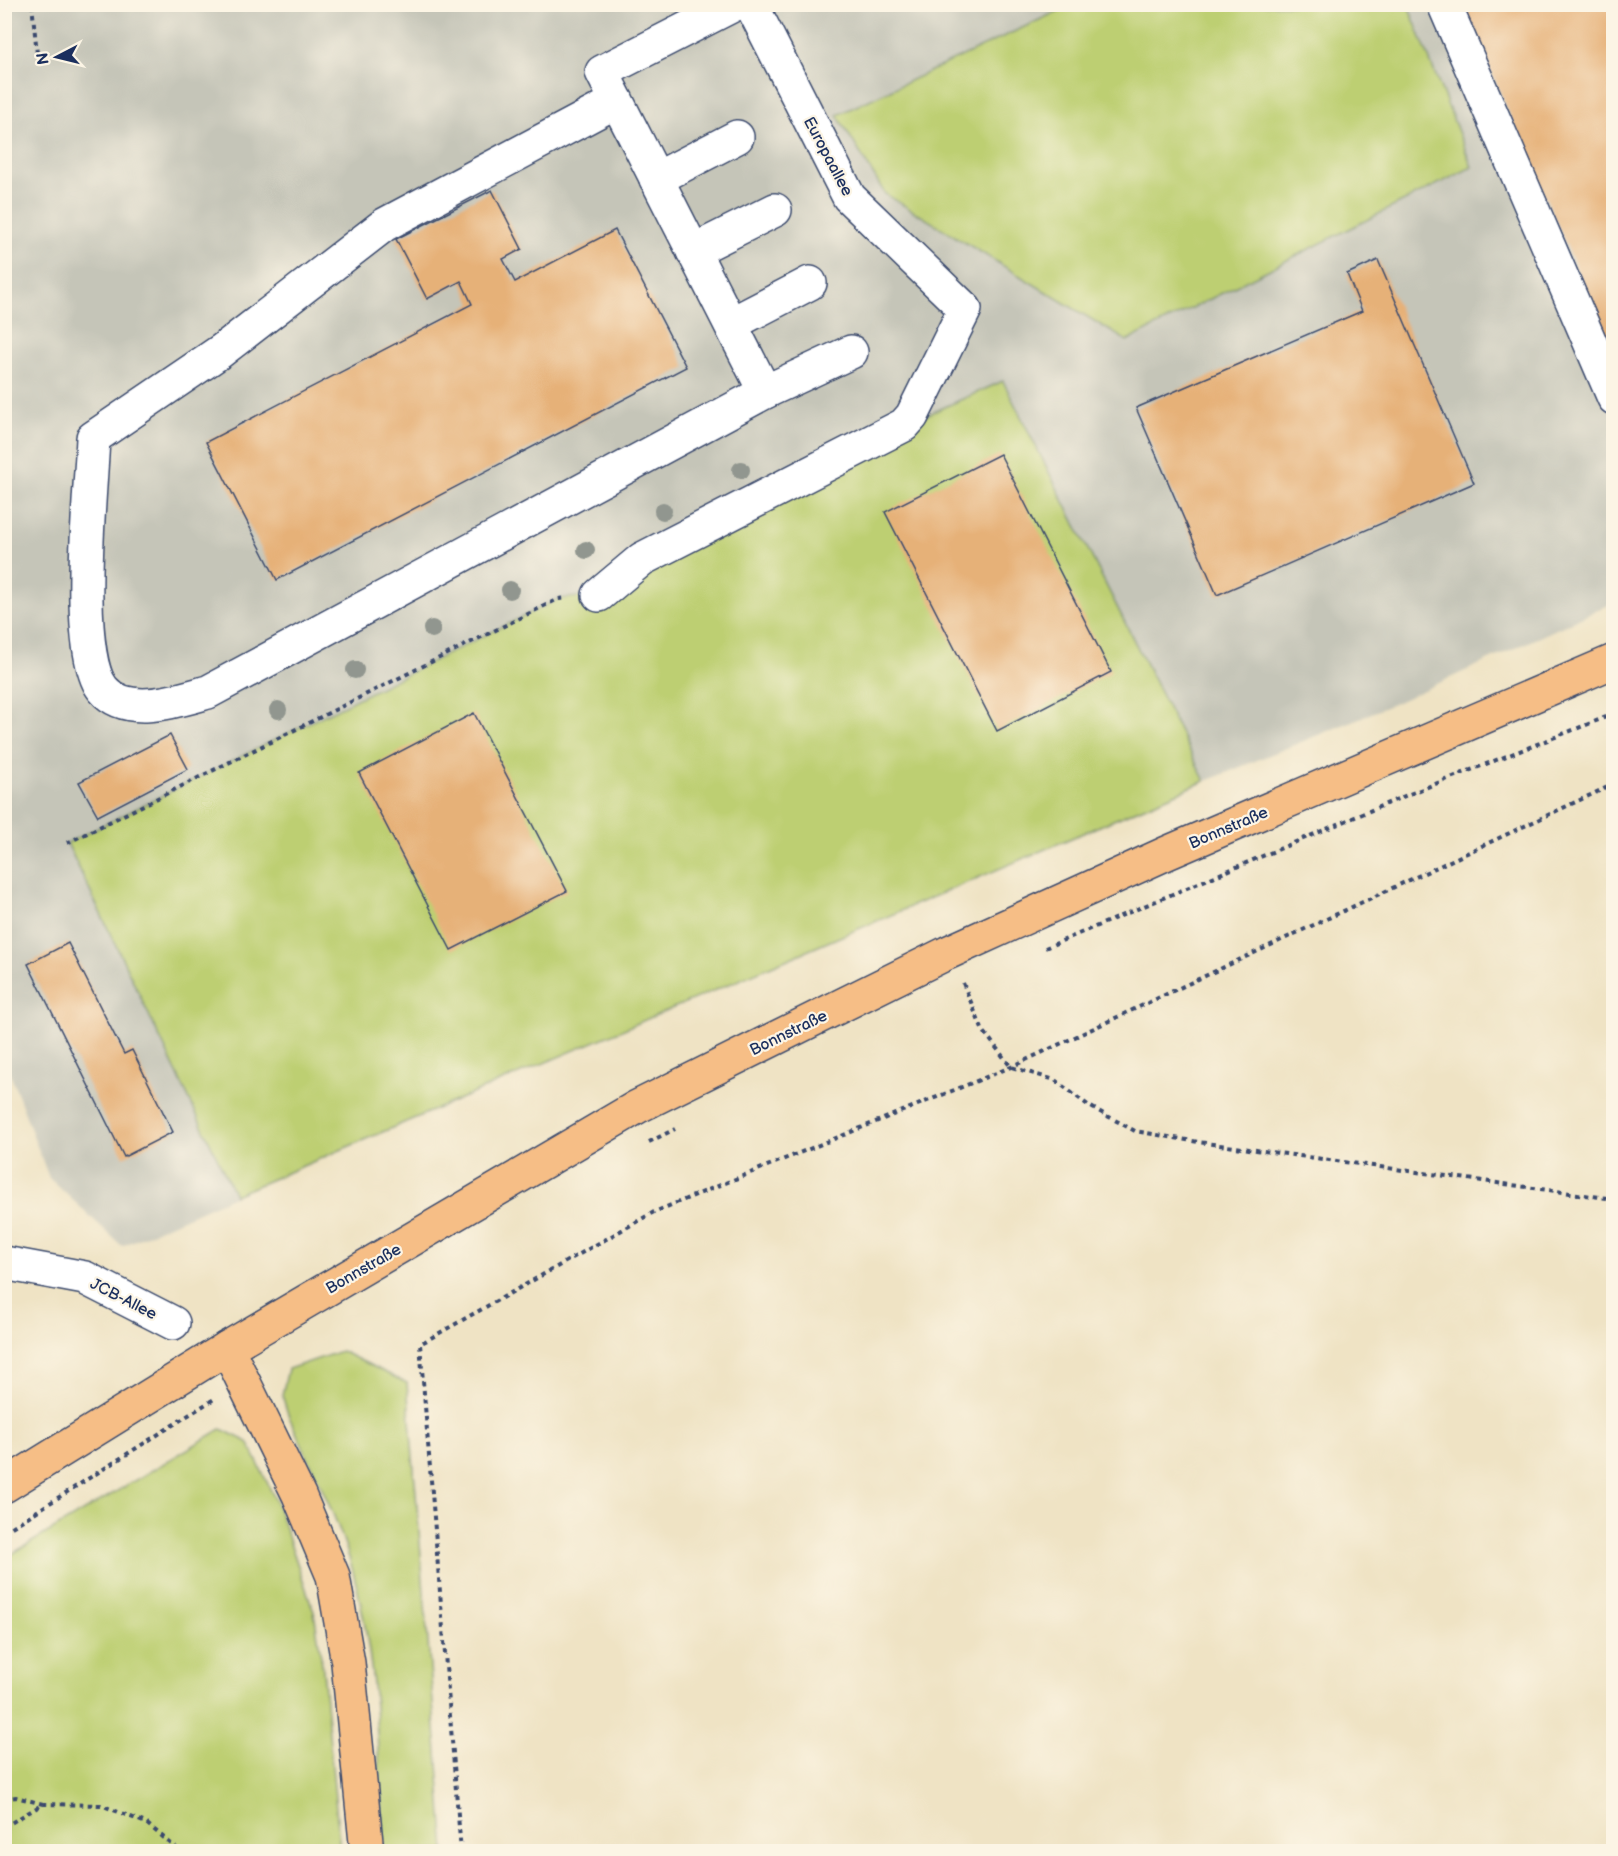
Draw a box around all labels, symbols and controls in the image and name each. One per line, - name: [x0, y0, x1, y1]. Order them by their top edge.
- north arrow: [27, 27, 87, 87]
- text: N: [33, 52, 54, 66]
- street label: Europaallee: [799, 114, 857, 200]
- street label: Bonnstraße: [1186, 803, 1271, 854]
- street label: Bonnstraße: [747, 1006, 831, 1060]
- street label: Bonnstraße: [323, 1240, 405, 1298]
- street label: JCB-Allee: [87, 1274, 160, 1324]

